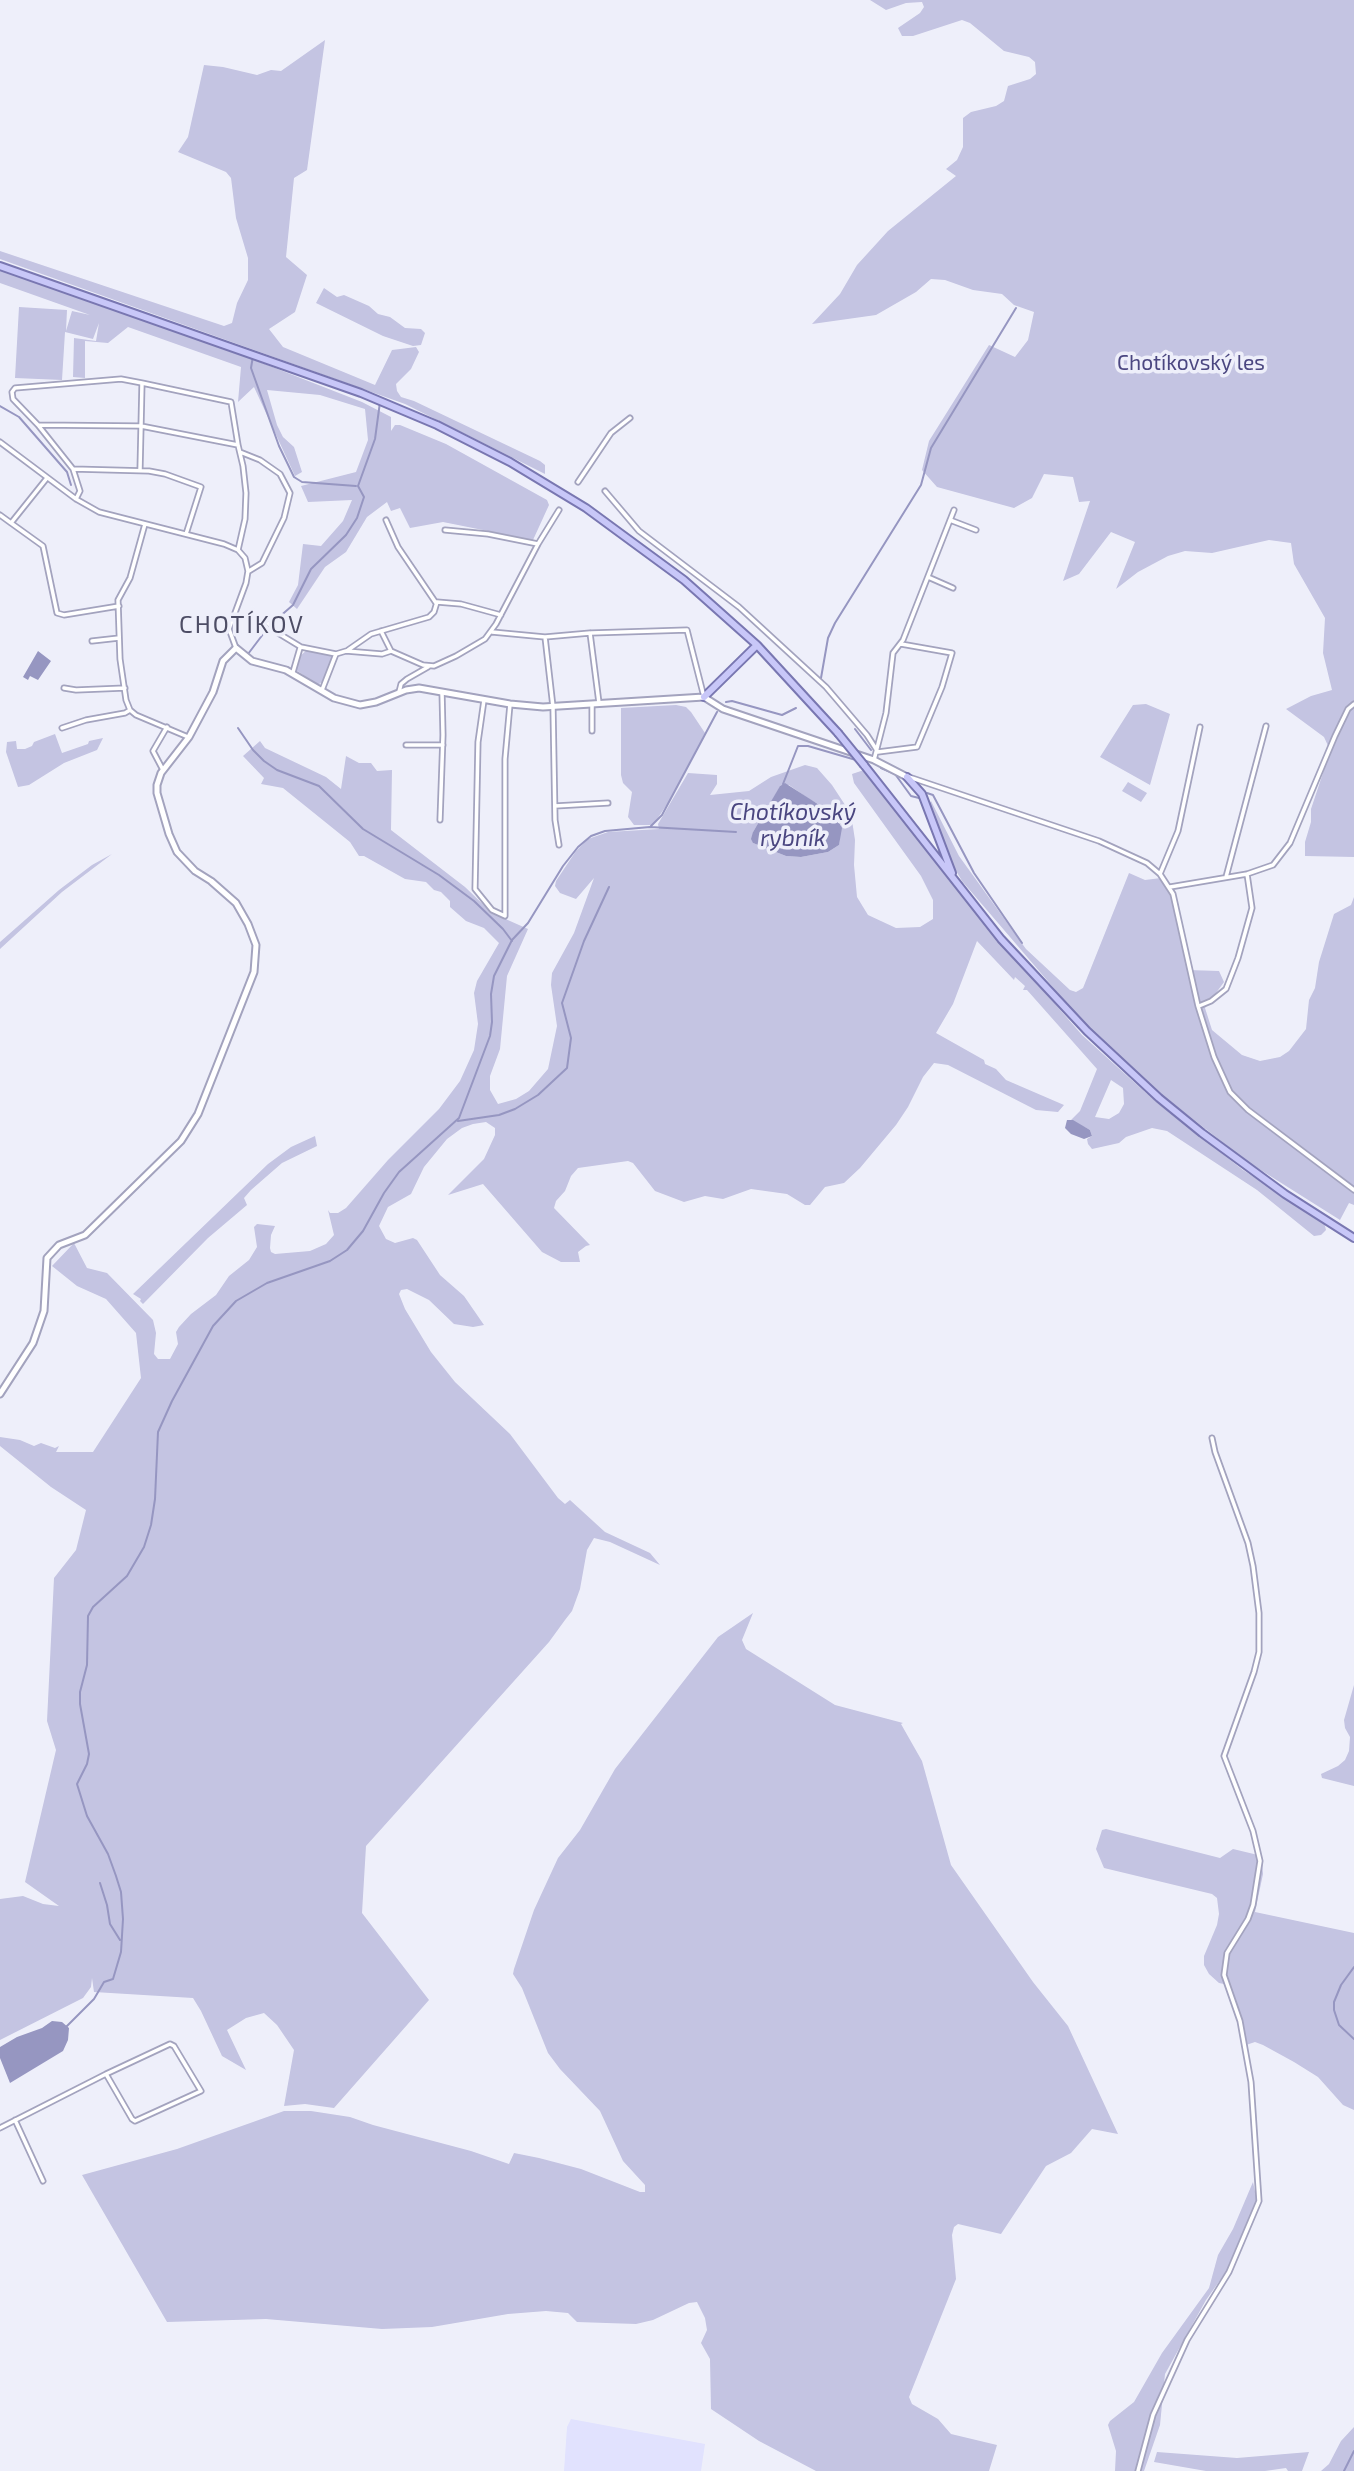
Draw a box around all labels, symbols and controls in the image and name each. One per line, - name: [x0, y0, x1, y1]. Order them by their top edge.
- park label: Chotíkovský les: [1117, 350, 1265, 376]
- district label: CHOTÍKOV: [180, 611, 304, 639]
- water label: Chotíkovský rybník: [730, 798, 856, 852]

